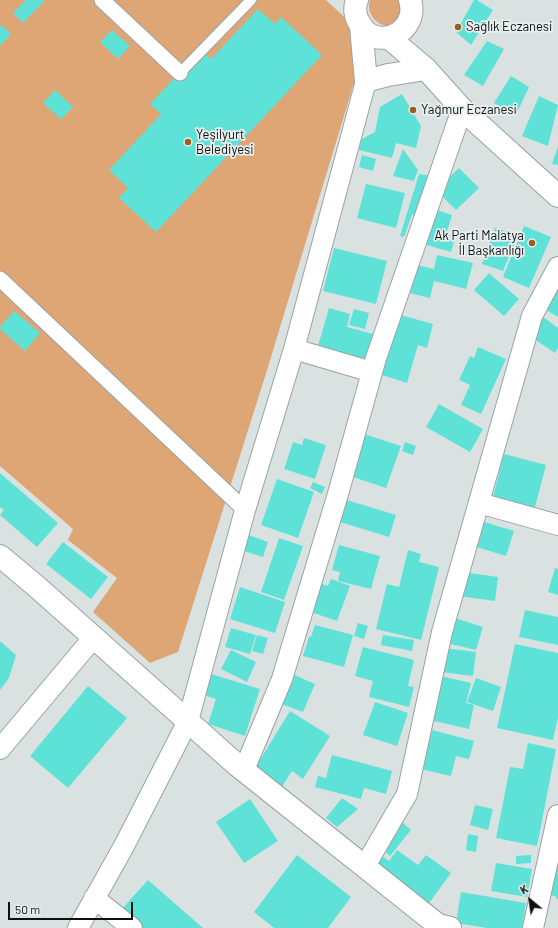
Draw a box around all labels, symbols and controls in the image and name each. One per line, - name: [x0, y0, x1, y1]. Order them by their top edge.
- place label: Sağlık Eczanesi: [466, 19, 552, 35]
- marker: Sağlık Eczanesi: [453, 22, 463, 32]
- place label: Yağmur Eczanesi: [421, 102, 517, 118]
- marker: Yağmur Eczanesi: [408, 105, 418, 115]
- place label: Yeşilyurt Belediyesi: [196, 127, 254, 158]
- marker: Yeşilyurt Belediyesi: [183, 137, 193, 147]
- place label: Ak Parti Malatya İl Başkanlığı: [434, 228, 524, 259]
- marker: Ak Parti Malatya İl Başkanlığı: [527, 238, 537, 248]
- north arrow: [510, 880, 550, 920]
- text: K: [518, 882, 530, 896]
- scale bar: [10, 894, 135, 920]
- text: 50 m: [15, 902, 40, 916]

